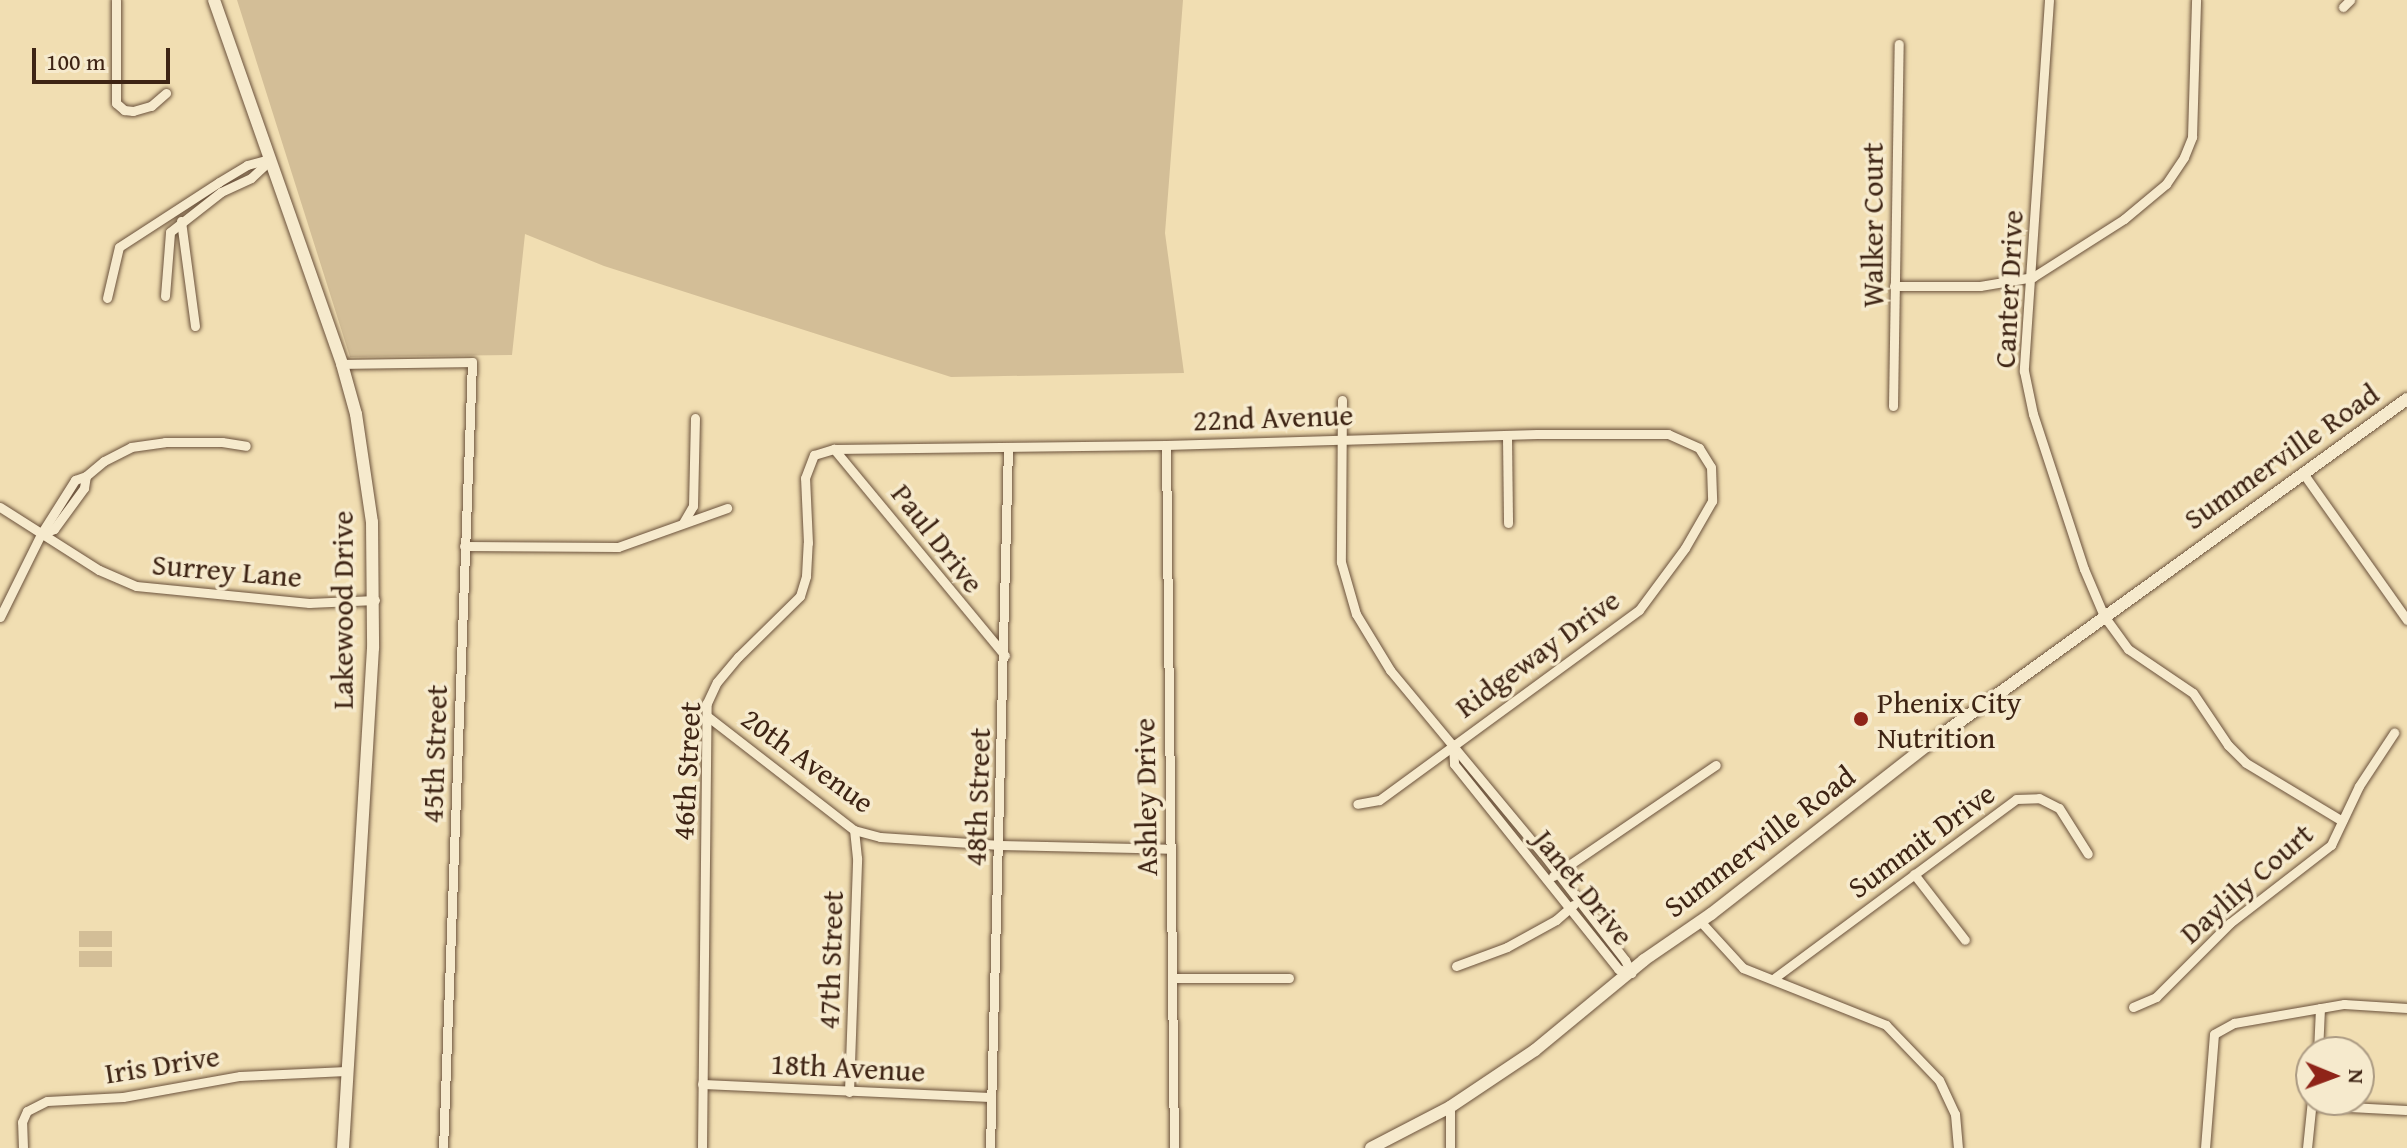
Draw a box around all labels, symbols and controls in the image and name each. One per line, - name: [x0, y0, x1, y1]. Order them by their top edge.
- scale bar: [36, 32, 174, 82]
- text: 100 m: [46, 44, 106, 79]
- street label: Walker Court: [1854, 142, 1890, 308]
- street label: Canter Drive: [1986, 209, 2030, 369]
- street label: Summerville Road: [2176, 375, 2386, 537]
- street label: 22nd Avenue: [1192, 396, 1354, 438]
- street label: Paul Drive: [884, 476, 992, 600]
- street label: Lakewood Drive: [324, 511, 360, 709]
- street label: Surrey Lane: [150, 546, 304, 594]
- street label: Ridgeway Drive: [1448, 581, 1626, 725]
- street label: 45th Street: [414, 684, 454, 824]
- place label: Phenix City Nutrition: [1877, 684, 2021, 754]
- street label: 20th Avenue: [735, 700, 881, 820]
- street label: 46th Street: [664, 701, 708, 841]
- marker: Phenix City Nutrition: [1852, 710, 1870, 728]
- street label: Ashley Drive: [1126, 718, 1164, 876]
- street label: 48th Street: [957, 727, 997, 867]
- street label: Summerville Road: [1656, 757, 1862, 925]
- street label: Summit Drive: [1841, 775, 2001, 905]
- street label: Daylily Court: [2172, 815, 2320, 951]
- street label: Janet Drive: [1526, 822, 1642, 952]
- street label: 47th Street: [810, 890, 850, 1030]
- north arrow: [2295, 1036, 2375, 1116]
- street label: Iris Drive: [102, 1037, 222, 1091]
- street label: 18th Avenue: [770, 1045, 926, 1089]
- text: N: [2341, 1069, 2373, 1084]

